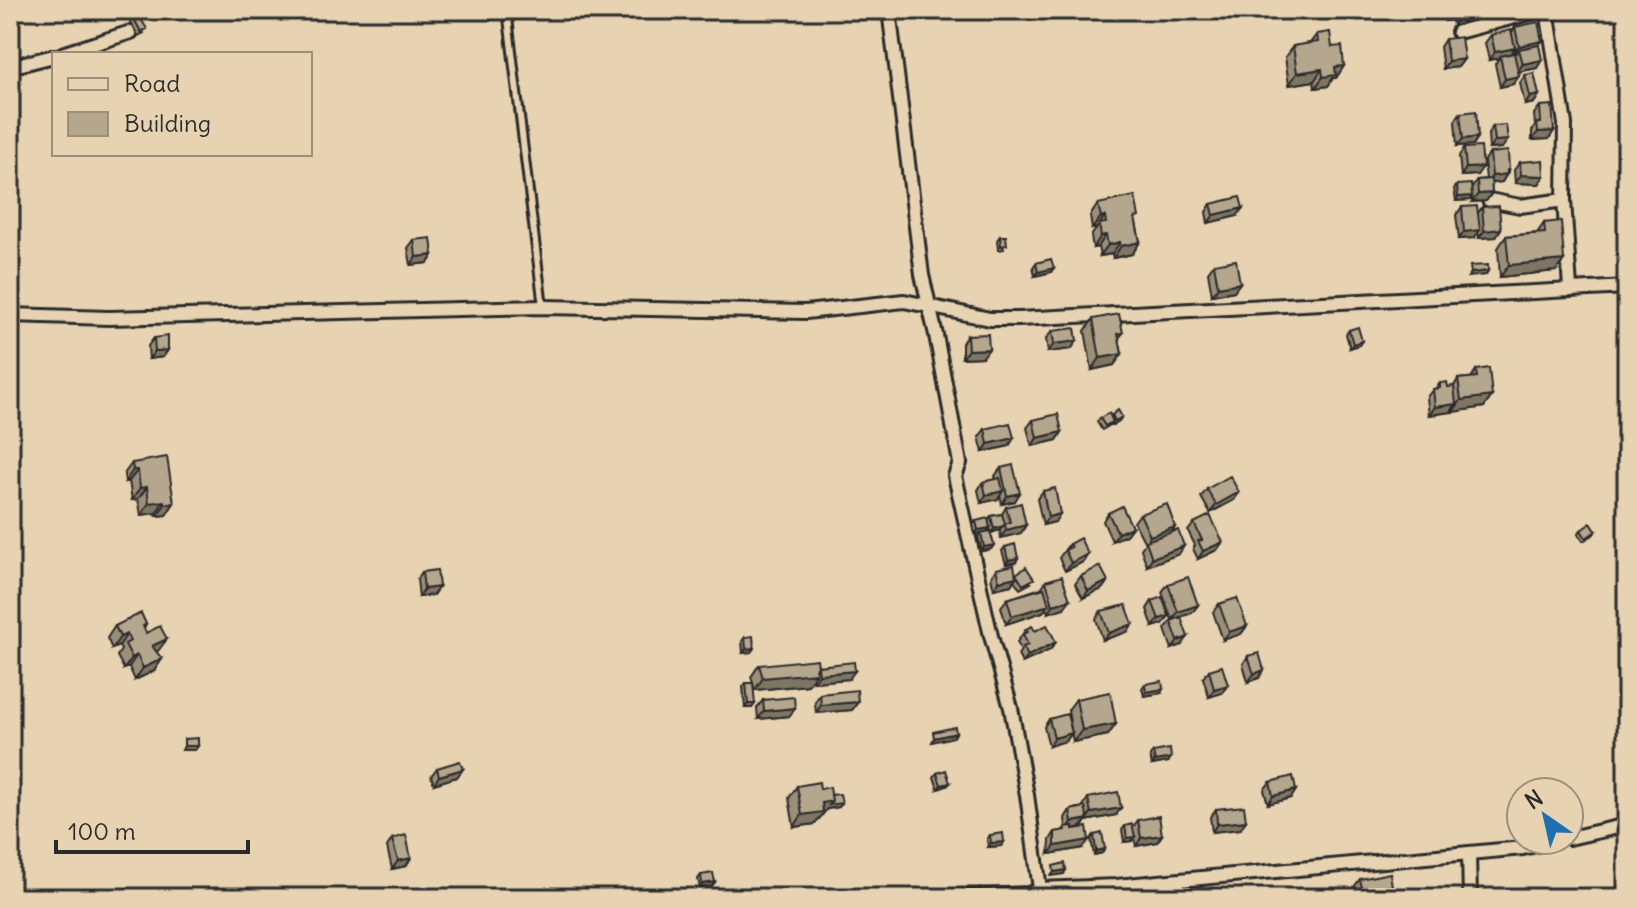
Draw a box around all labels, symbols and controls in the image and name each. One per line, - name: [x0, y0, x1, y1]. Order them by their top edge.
- legend: [52, 52, 312, 156]
- text: Road: [124, 68, 180, 98]
- text: Building: [124, 108, 211, 138]
- north arrow: [1505, 776, 1585, 856]
- text: N: [1520, 784, 1548, 815]
- scale bar: [56, 804, 248, 854]
- text: 100 m: [68, 816, 136, 846]

